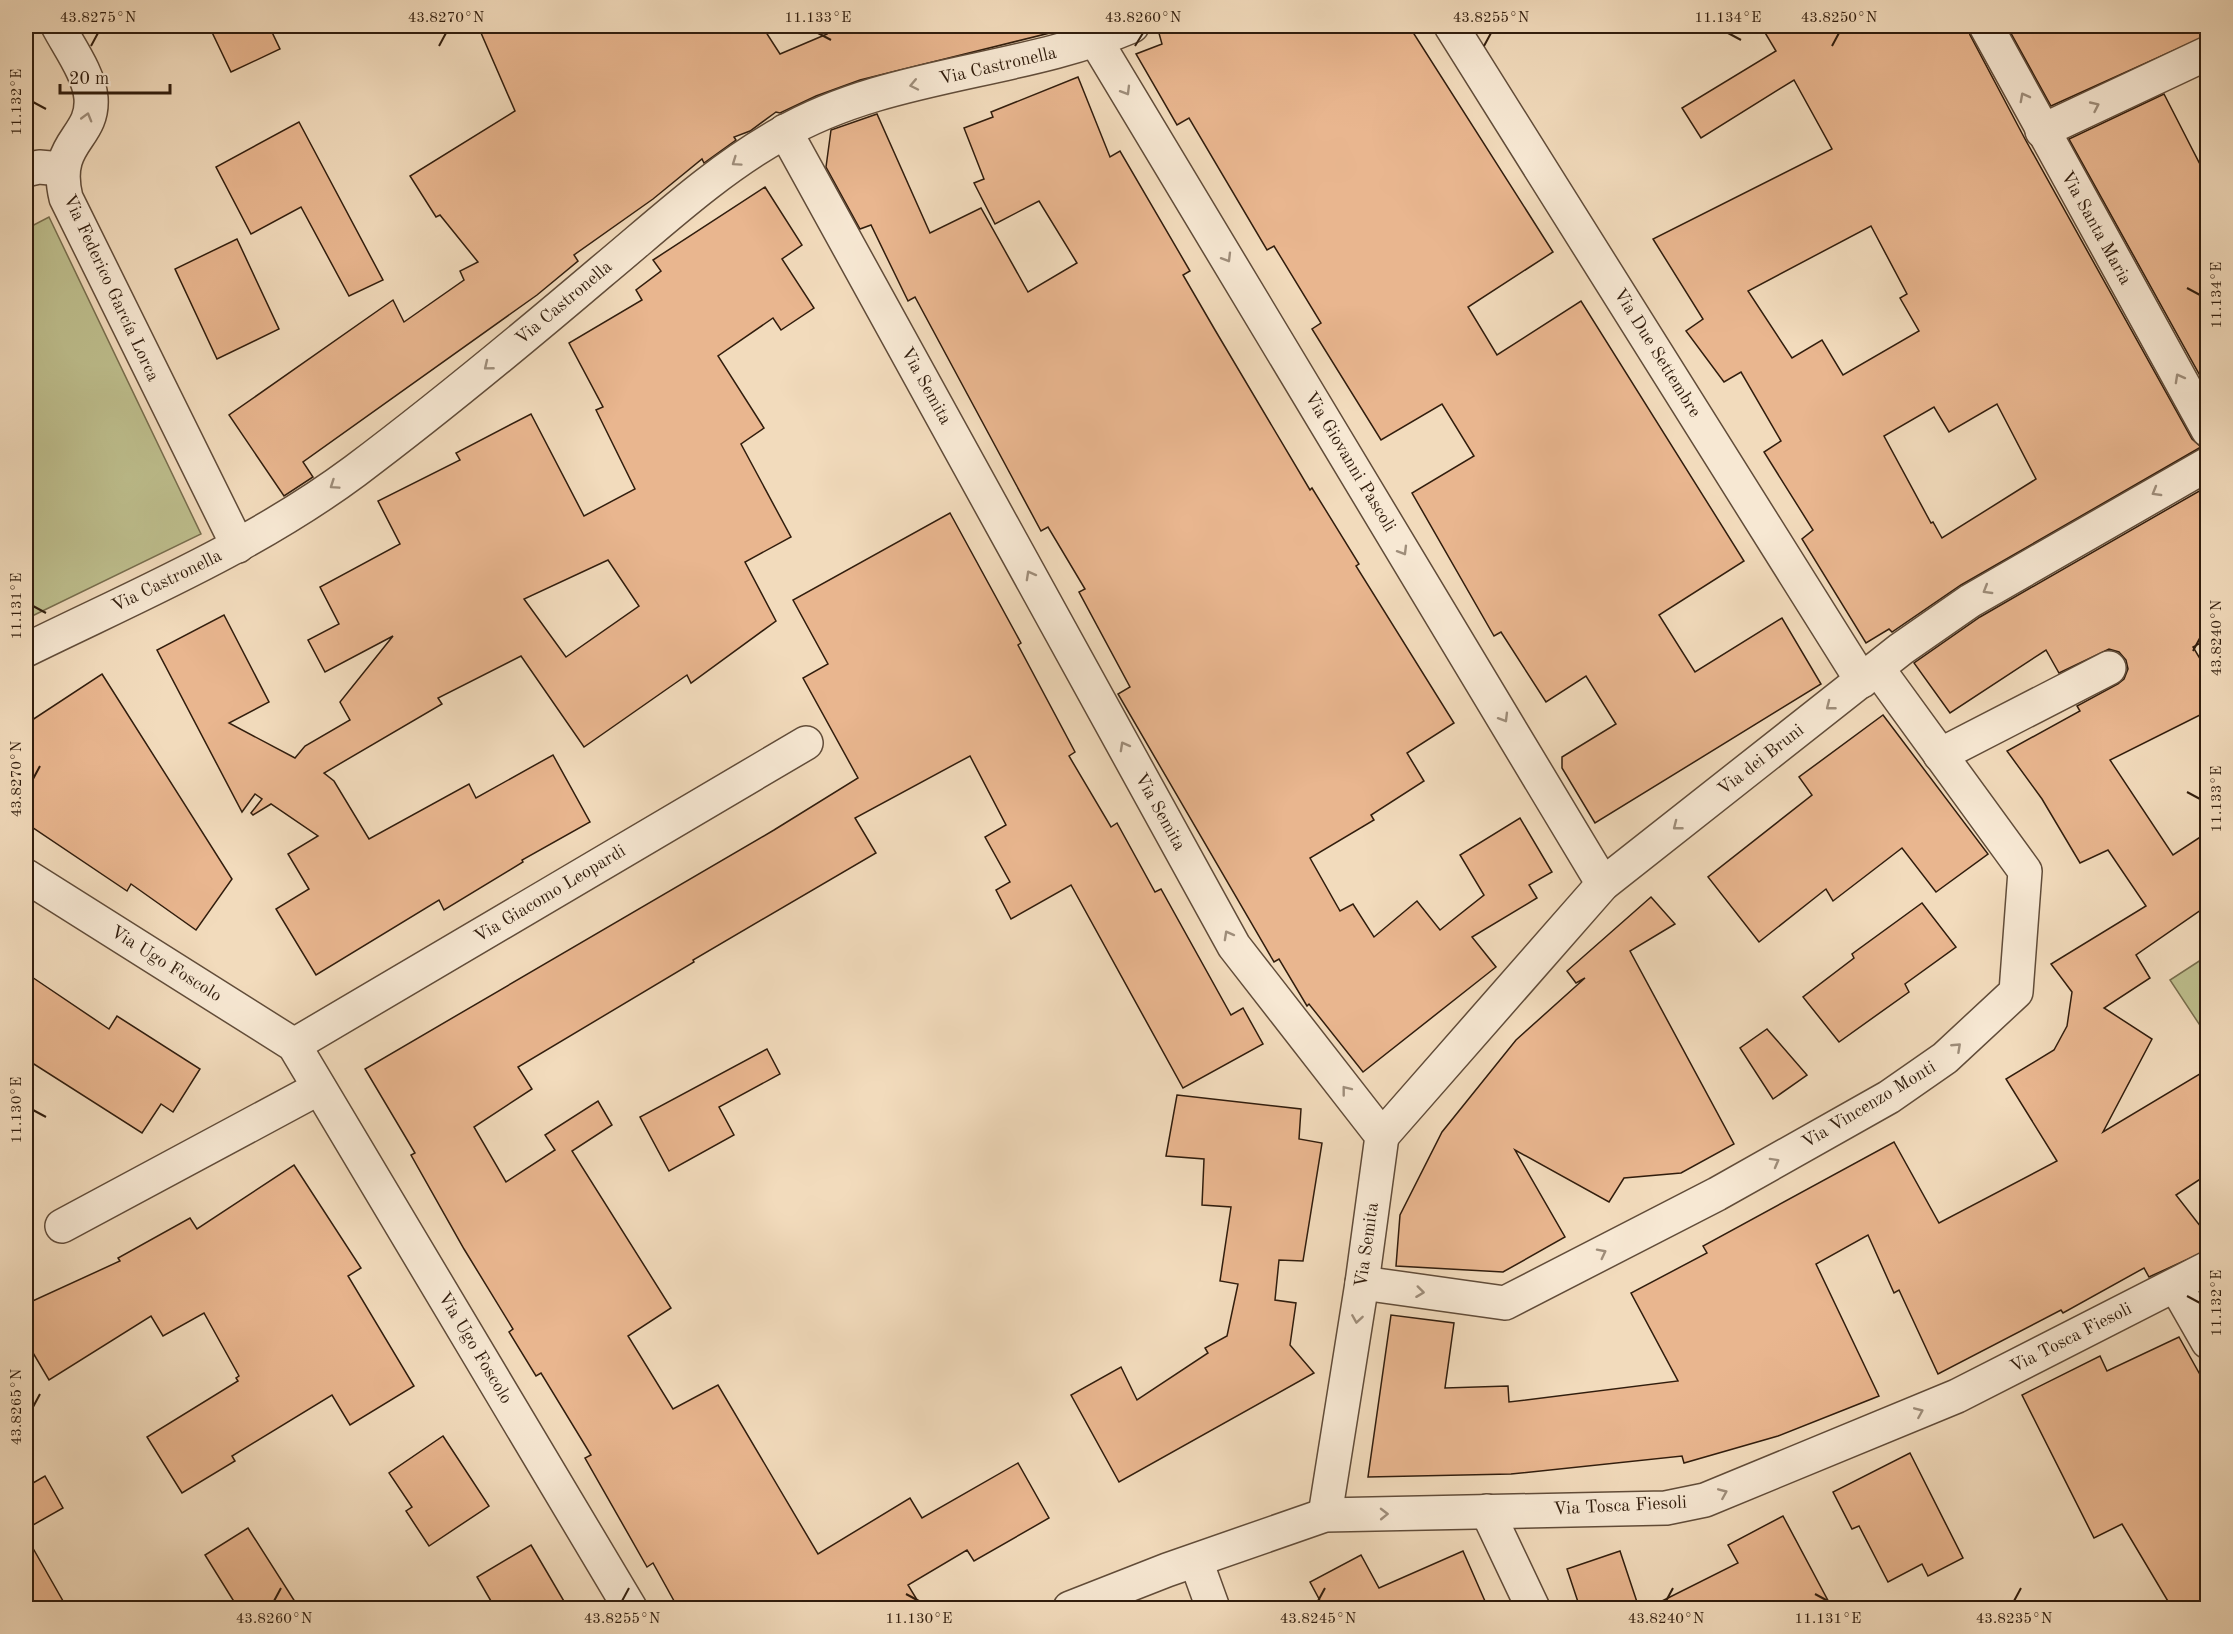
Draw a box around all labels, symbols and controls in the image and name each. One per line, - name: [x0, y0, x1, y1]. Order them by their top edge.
- text: 43.8275°N: [60, 11, 137, 26]
- text: 43.8270°N: [408, 11, 485, 26]
- text: 11.133°E: [785, 11, 851, 26]
- text: 43.8260°N: [1105, 11, 1182, 26]
- text: 43.8255°N: [1453, 11, 1530, 26]
- text: 11.134°E: [1695, 11, 1761, 26]
- text: 43.8250°N: [1801, 11, 1878, 26]
- street label: Via Castronella: [938, 44, 1059, 88]
- scale bar: [60, 57, 170, 95]
- text: 11.132°E: [10, 69, 25, 135]
- text: 20 m: [69, 70, 109, 88]
- one-way arrow: [909, 78, 919, 91]
- one-way arrow: [1119, 85, 1131, 95]
- one-way arrow: [2020, 93, 2031, 104]
- one-way arrow: [2088, 102, 2099, 114]
- one-way arrow: [80, 112, 92, 123]
- one-way arrow: [732, 155, 743, 166]
- street label: Via Santa Maria: [2057, 168, 2135, 288]
- street label: Via Federico García Lorca: [60, 192, 162, 384]
- one-way arrow: [1219, 252, 1231, 262]
- street label: Via Castronella: [512, 258, 616, 348]
- text: 11.134°E: [2210, 262, 2225, 328]
- street label: Via Due Settembre: [1610, 285, 1704, 421]
- street label: Via Semita: [897, 344, 955, 428]
- one-way arrow: [484, 359, 495, 370]
- one-way arrow: [2175, 374, 2186, 385]
- street label: Via Giovanni Pascoli: [1301, 389, 1399, 535]
- one-way arrow: [330, 478, 341, 489]
- one-way arrow: [2152, 485, 2162, 497]
- one-way arrow: [1396, 545, 1408, 555]
- street label: Via Castronella: [109, 547, 225, 615]
- one-way arrow: [1026, 571, 1037, 581]
- text: 11.131°E: [10, 573, 25, 639]
- one-way arrow: [1983, 583, 1994, 594]
- text: 43.8240°N: [2210, 599, 2225, 676]
- one-way arrow: [1826, 698, 1837, 709]
- one-way arrow: [1496, 712, 1508, 722]
- street label: Via dei Bruni: [1715, 721, 1807, 799]
- text: 43.8270°N: [10, 740, 25, 817]
- one-way arrow: [1120, 742, 1131, 752]
- text: 11.133°E: [2210, 766, 2225, 832]
- street label: Via Semita: [1131, 770, 1189, 854]
- one-way arrow: [1673, 818, 1684, 829]
- street label: Via Giacomo Leopardi: [471, 842, 629, 946]
- street label: Via Ugo Foscolo: [107, 923, 225, 1005]
- one-way arrow: [1224, 931, 1235, 941]
- one-way arrow: [1950, 1043, 1961, 1054]
- street label: Via Vincenzo Monti: [1799, 1058, 1939, 1152]
- text: 11.130°E: [10, 1077, 25, 1143]
- one-way arrow: [1342, 1086, 1353, 1097]
- one-way arrow: [1768, 1157, 1779, 1169]
- street label: Via Semita: [1352, 1201, 1382, 1289]
- one-way arrow: [1596, 1249, 1607, 1260]
- text: 11.132°E: [2210, 1270, 2225, 1336]
- one-way arrow: [1416, 1286, 1425, 1298]
- street label: Via Ugo Foscolo: [435, 1289, 515, 1407]
- street label: Via Tosca Fiesoli: [2007, 1300, 2135, 1376]
- one-way arrow: [1351, 1314, 1363, 1324]
- text: 43.8265°N: [10, 1368, 25, 1445]
- one-way arrow: [1913, 1407, 1924, 1419]
- one-way arrow: [1717, 1488, 1728, 1500]
- street label: Via Tosca Fiesoli: [1553, 1494, 1687, 1518]
- one-way arrow: [1379, 1508, 1388, 1520]
- text: 43.8260°N: [236, 1612, 313, 1627]
- text: 43.8255°N: [584, 1612, 661, 1627]
- text: 11.130°E: [886, 1612, 952, 1627]
- text: 43.8245°N: [1280, 1612, 1357, 1627]
- text: 43.8240°N: [1628, 1612, 1705, 1627]
- text: 11.131°E: [1795, 1612, 1861, 1627]
- text: 43.8235°N: [1976, 1612, 2053, 1627]

